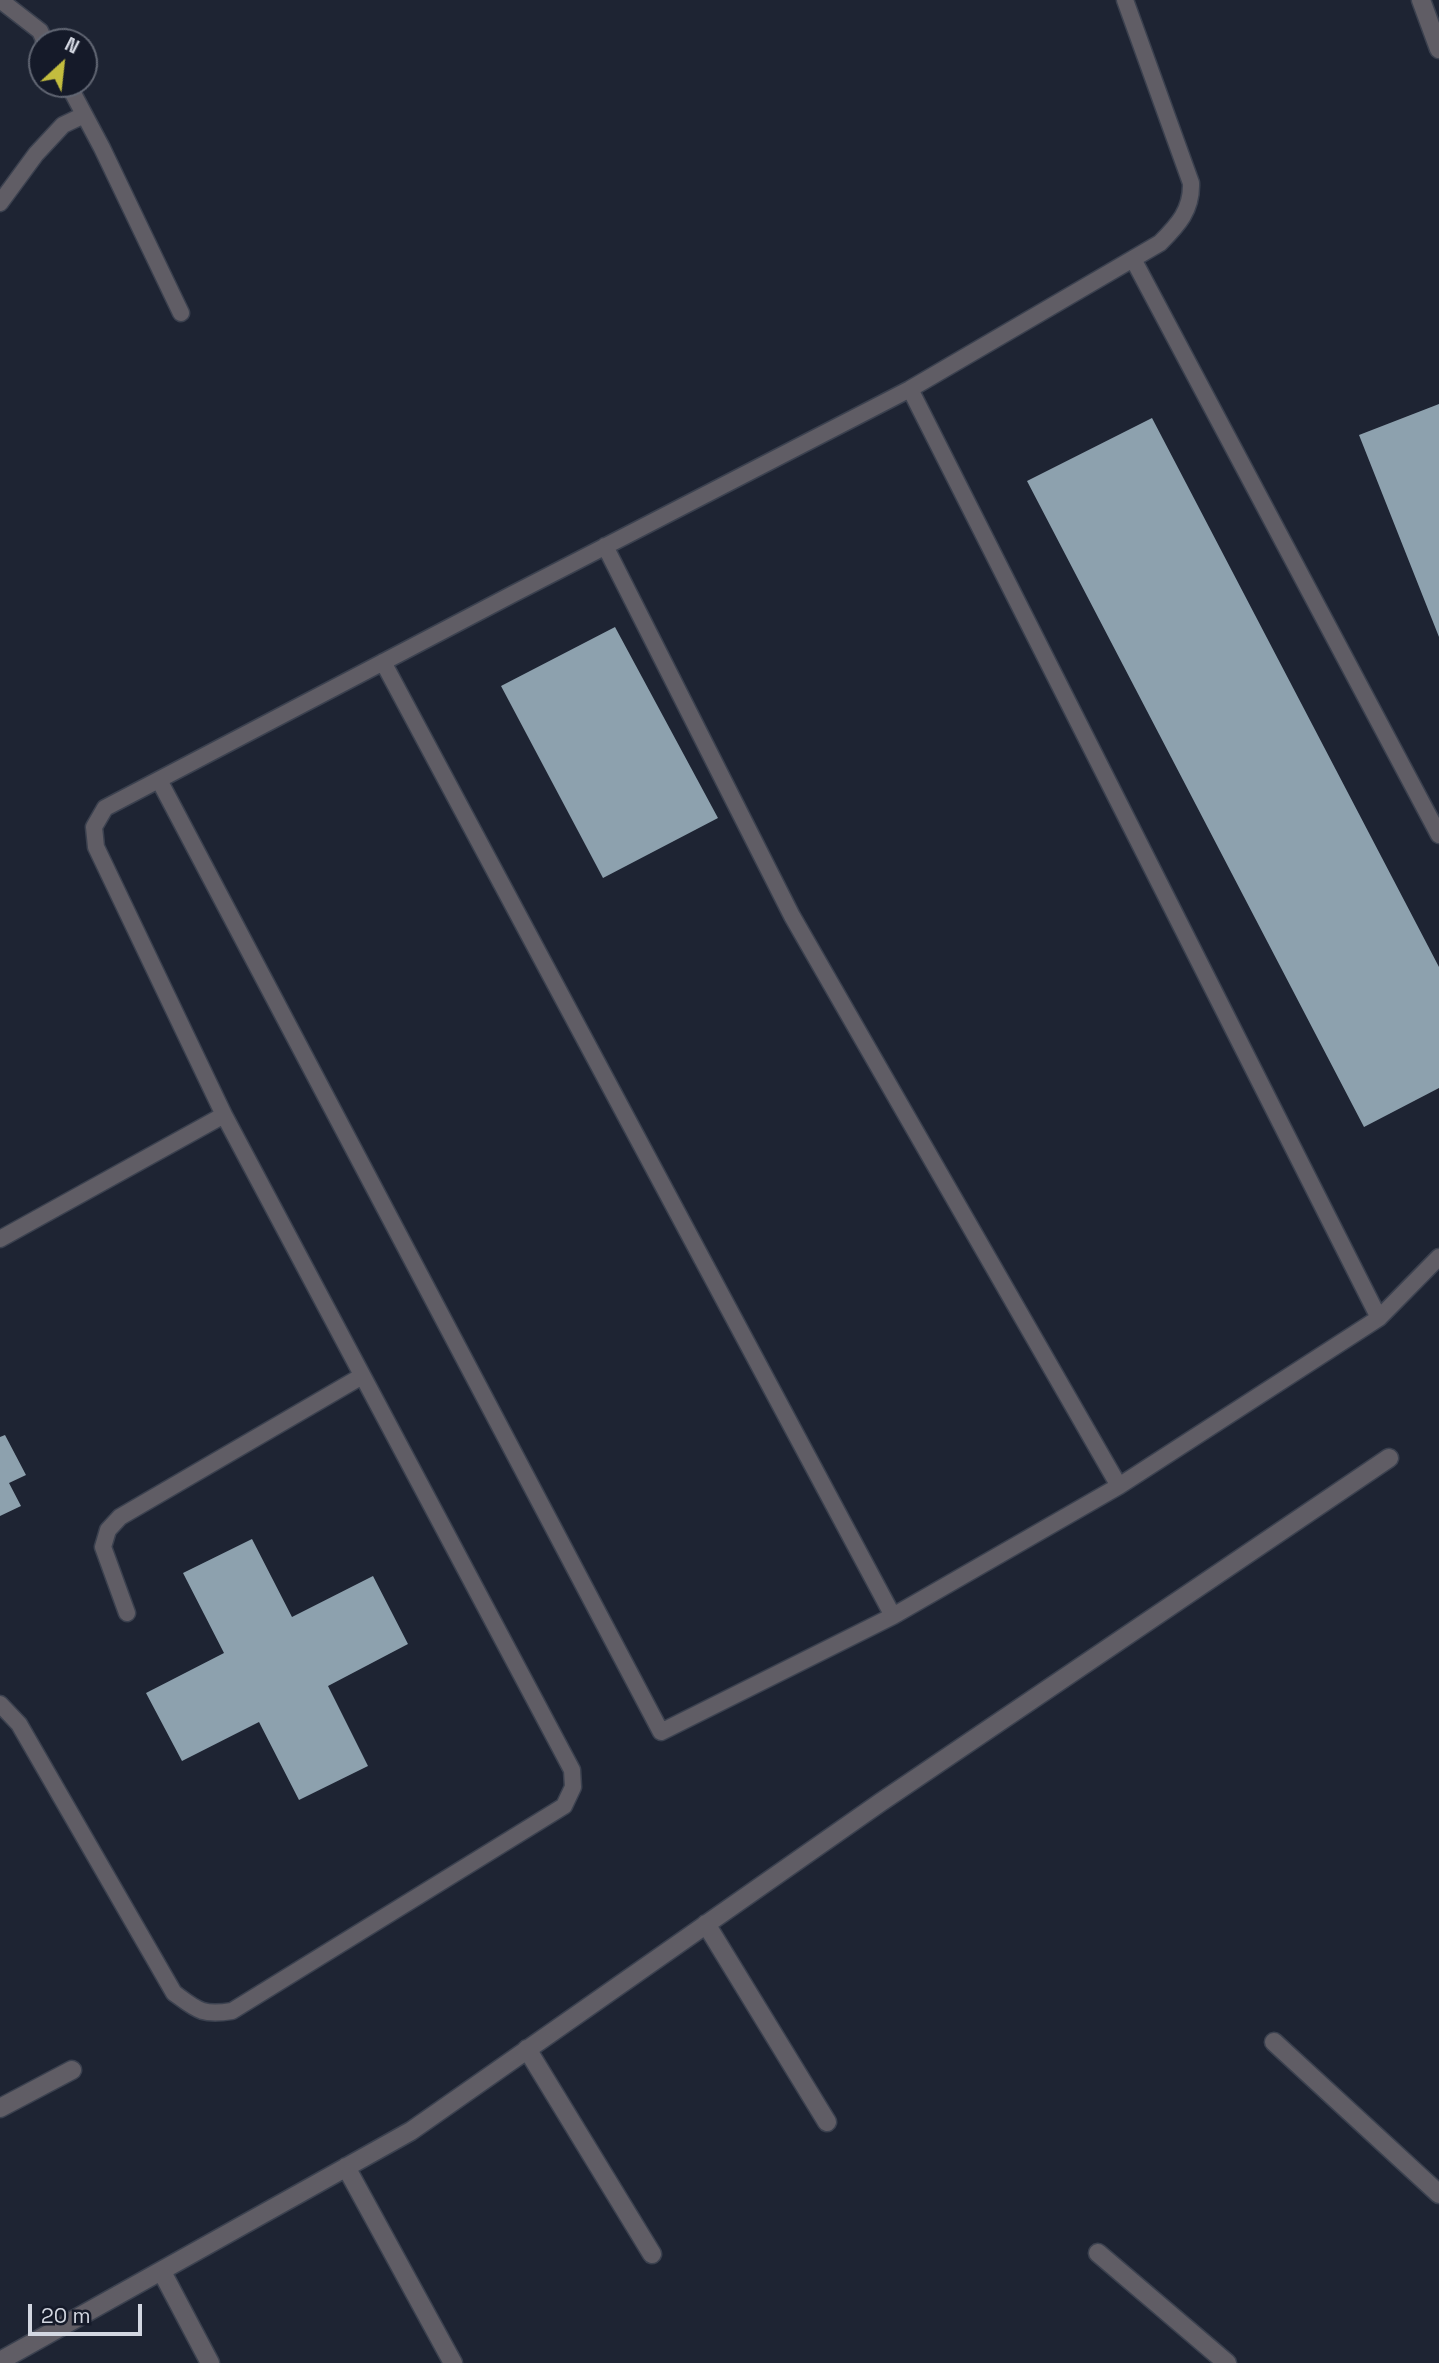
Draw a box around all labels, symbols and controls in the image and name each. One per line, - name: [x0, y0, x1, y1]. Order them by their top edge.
- north arrow: [28, 28, 98, 98]
- text: N: [60, 32, 83, 60]
- scale bar: [32, 2290, 145, 2334]
- text: 20 m: [41, 2302, 91, 2329]

